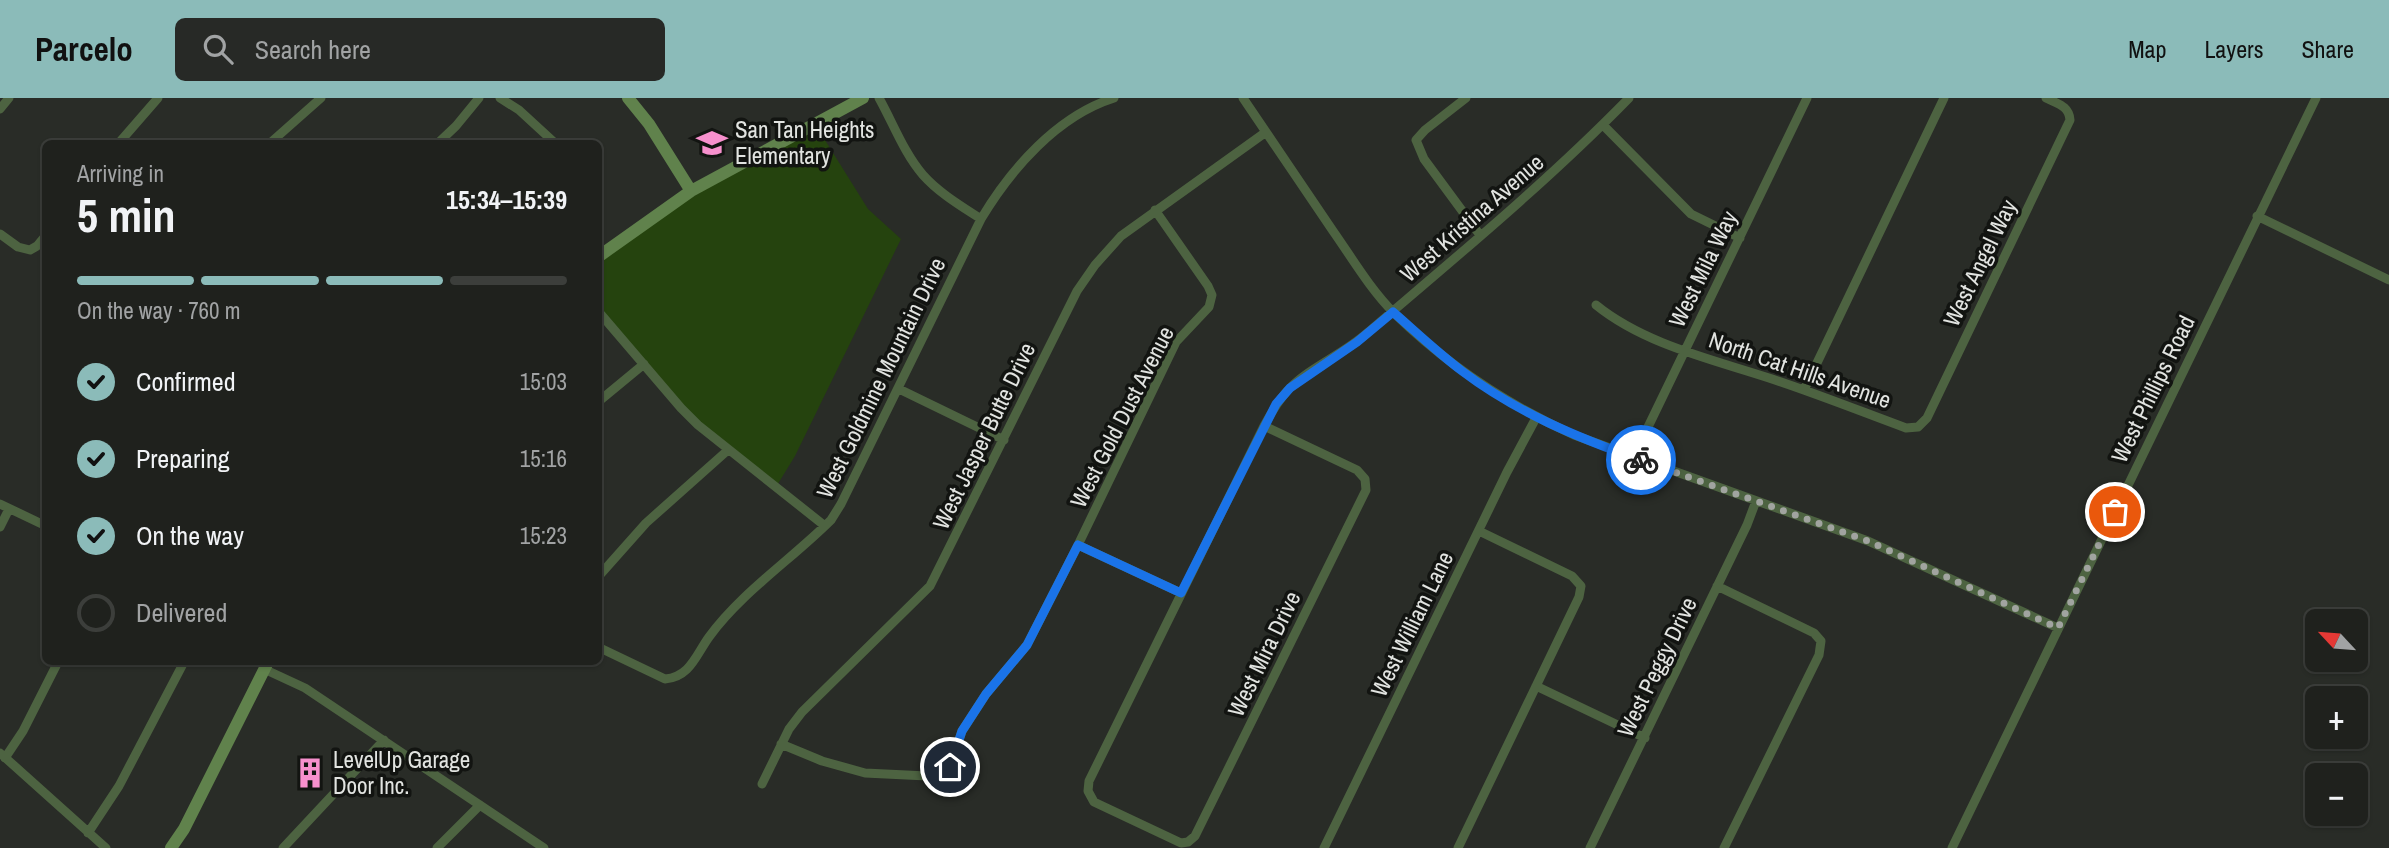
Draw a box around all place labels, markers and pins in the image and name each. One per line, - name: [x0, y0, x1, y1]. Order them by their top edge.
- place label: San Tan Heights Elementary: [735, 114, 875, 171]
- school or university icon: San Tan Heights Elementary: [695, 126, 729, 160]
- pin: [2085, 482, 2145, 542]
- pin: [920, 737, 980, 797]
- place label: LevelUp Garage Door Inc.: [333, 744, 470, 801]
- building icon: LevelUp Garage Door Inc.: [293, 756, 327, 790]

